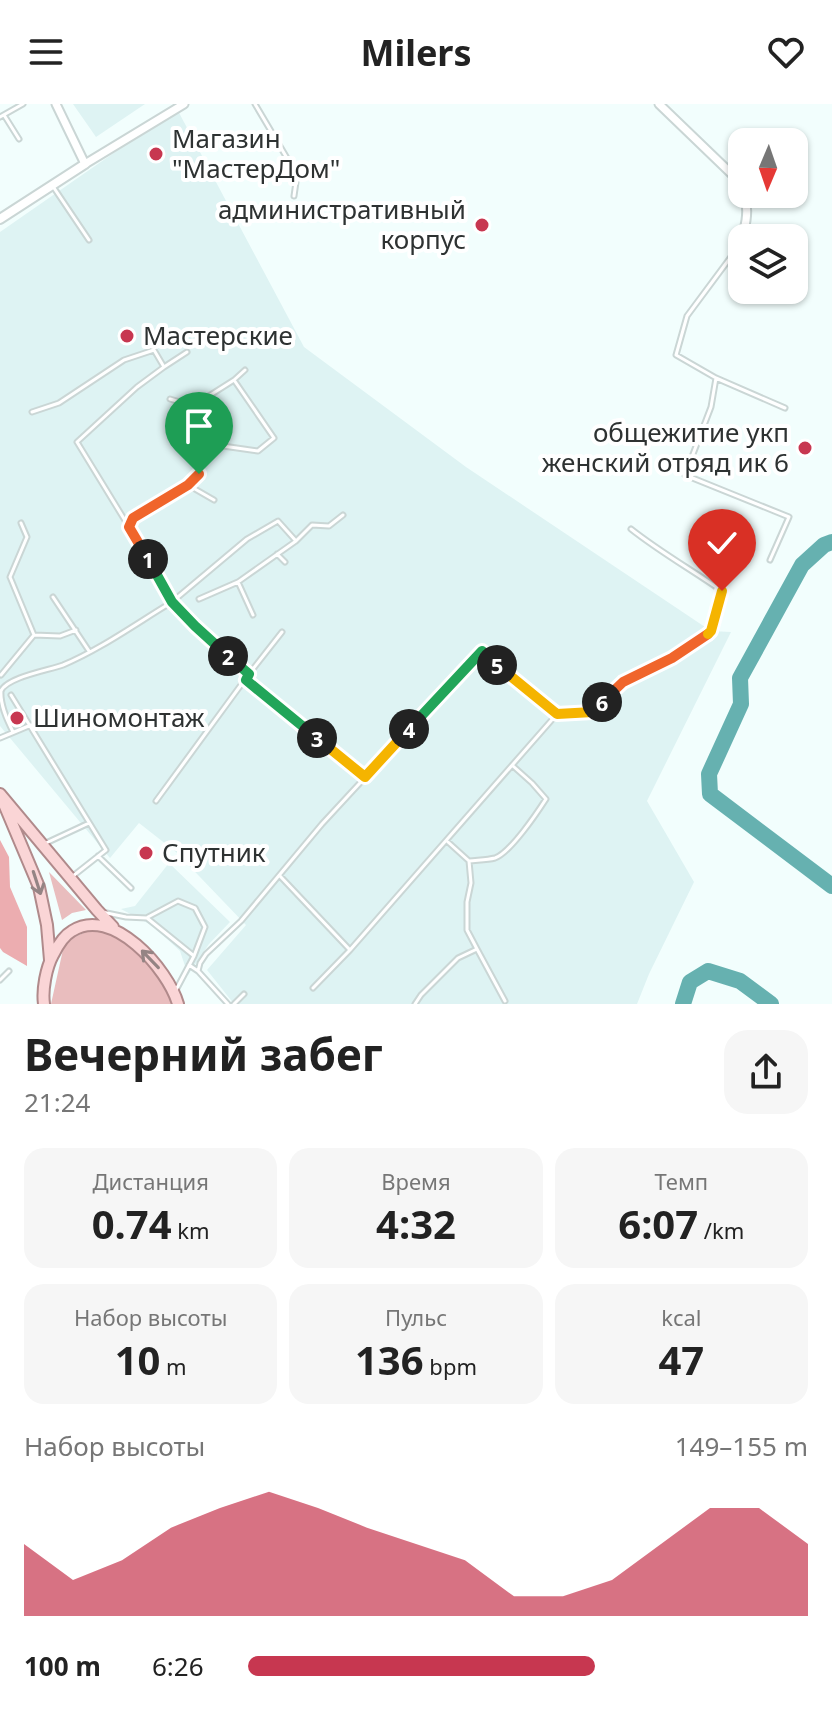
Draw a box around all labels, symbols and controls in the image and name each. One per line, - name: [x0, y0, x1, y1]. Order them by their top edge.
- text: Milers: [360, 28, 472, 77]
- icon: menu: [24, 30, 68, 74]
- icon: heart: [764, 30, 808, 74]
- place label: Магазин "МастерДом": [172, 120, 340, 186]
- north arrow: [728, 128, 808, 208]
- map controls: [728, 128, 808, 304]
- marker: Магазин "МастерДом": [147, 145, 165, 163]
- place label: административный корпус: [218, 191, 466, 257]
- marker: административный корпус: [473, 216, 491, 234]
- button: layers: [728, 224, 808, 304]
- place label: Мастерские: [143, 317, 293, 353]
- marker: Мастерские: [118, 327, 136, 345]
- pin: [165, 392, 233, 474]
- icon: arrive: [177, 404, 221, 448]
- place label: общежитие укп женский отряд ик 6: [542, 414, 789, 480]
- marker: общежитие укп женский отряд ик 6: [796, 439, 814, 457]
- pin: [688, 509, 756, 591]
- icon: check: [700, 521, 744, 565]
- pin: 1: [128, 539, 168, 579]
- text: 1: [142, 544, 154, 574]
- pin: 2: [208, 636, 248, 676]
- text: 2: [222, 641, 234, 671]
- pin: 5: [477, 645, 517, 685]
- text: 5: [491, 650, 503, 680]
- pin: 6: [582, 682, 622, 722]
- text: 6: [596, 687, 608, 717]
- place label: Шиномонтаж: [33, 699, 205, 735]
- marker: Шиномонтаж: [8, 709, 26, 727]
- pin: 4: [389, 709, 429, 749]
- text: 4: [403, 714, 415, 744]
- pin: 3: [297, 718, 337, 758]
- text: 3: [311, 723, 323, 753]
- place label: Спутник: [162, 834, 266, 870]
- marker: Спутник: [137, 844, 155, 862]
- one-way arrow: [30, 870, 45, 895]
- one-way arrow: [140, 949, 159, 969]
- text: Вечерний забег: [24, 1024, 383, 1084]
- button: share: [724, 1030, 808, 1114]
- text: 21:24: [24, 1084, 90, 1120]
- text: Дистанция: [92, 1166, 209, 1196]
- text: Время: [381, 1166, 451, 1196]
- text: Темп: [654, 1166, 708, 1196]
- text: 0.74: [92, 1196, 172, 1251]
- text: 4:32: [376, 1196, 456, 1251]
- text: 6:07: [618, 1196, 698, 1251]
- text: km: [172, 1215, 210, 1245]
- text: /km: [698, 1215, 744, 1245]
- text: Набор высоты: [74, 1302, 227, 1332]
- text: Пульс: [385, 1302, 447, 1332]
- text: kcal: [661, 1302, 701, 1332]
- text: 10: [115, 1332, 160, 1387]
- text: 136: [355, 1332, 424, 1387]
- text: 47: [658, 1332, 704, 1387]
- text: m: [160, 1351, 187, 1381]
- text: bpm: [424, 1351, 477, 1381]
- text: Набор высоты: [24, 1428, 205, 1464]
- text: 149–155 m: [675, 1428, 808, 1464]
- text: 100 m: [24, 1648, 101, 1684]
- text: 6:26: [152, 1648, 204, 1684]

